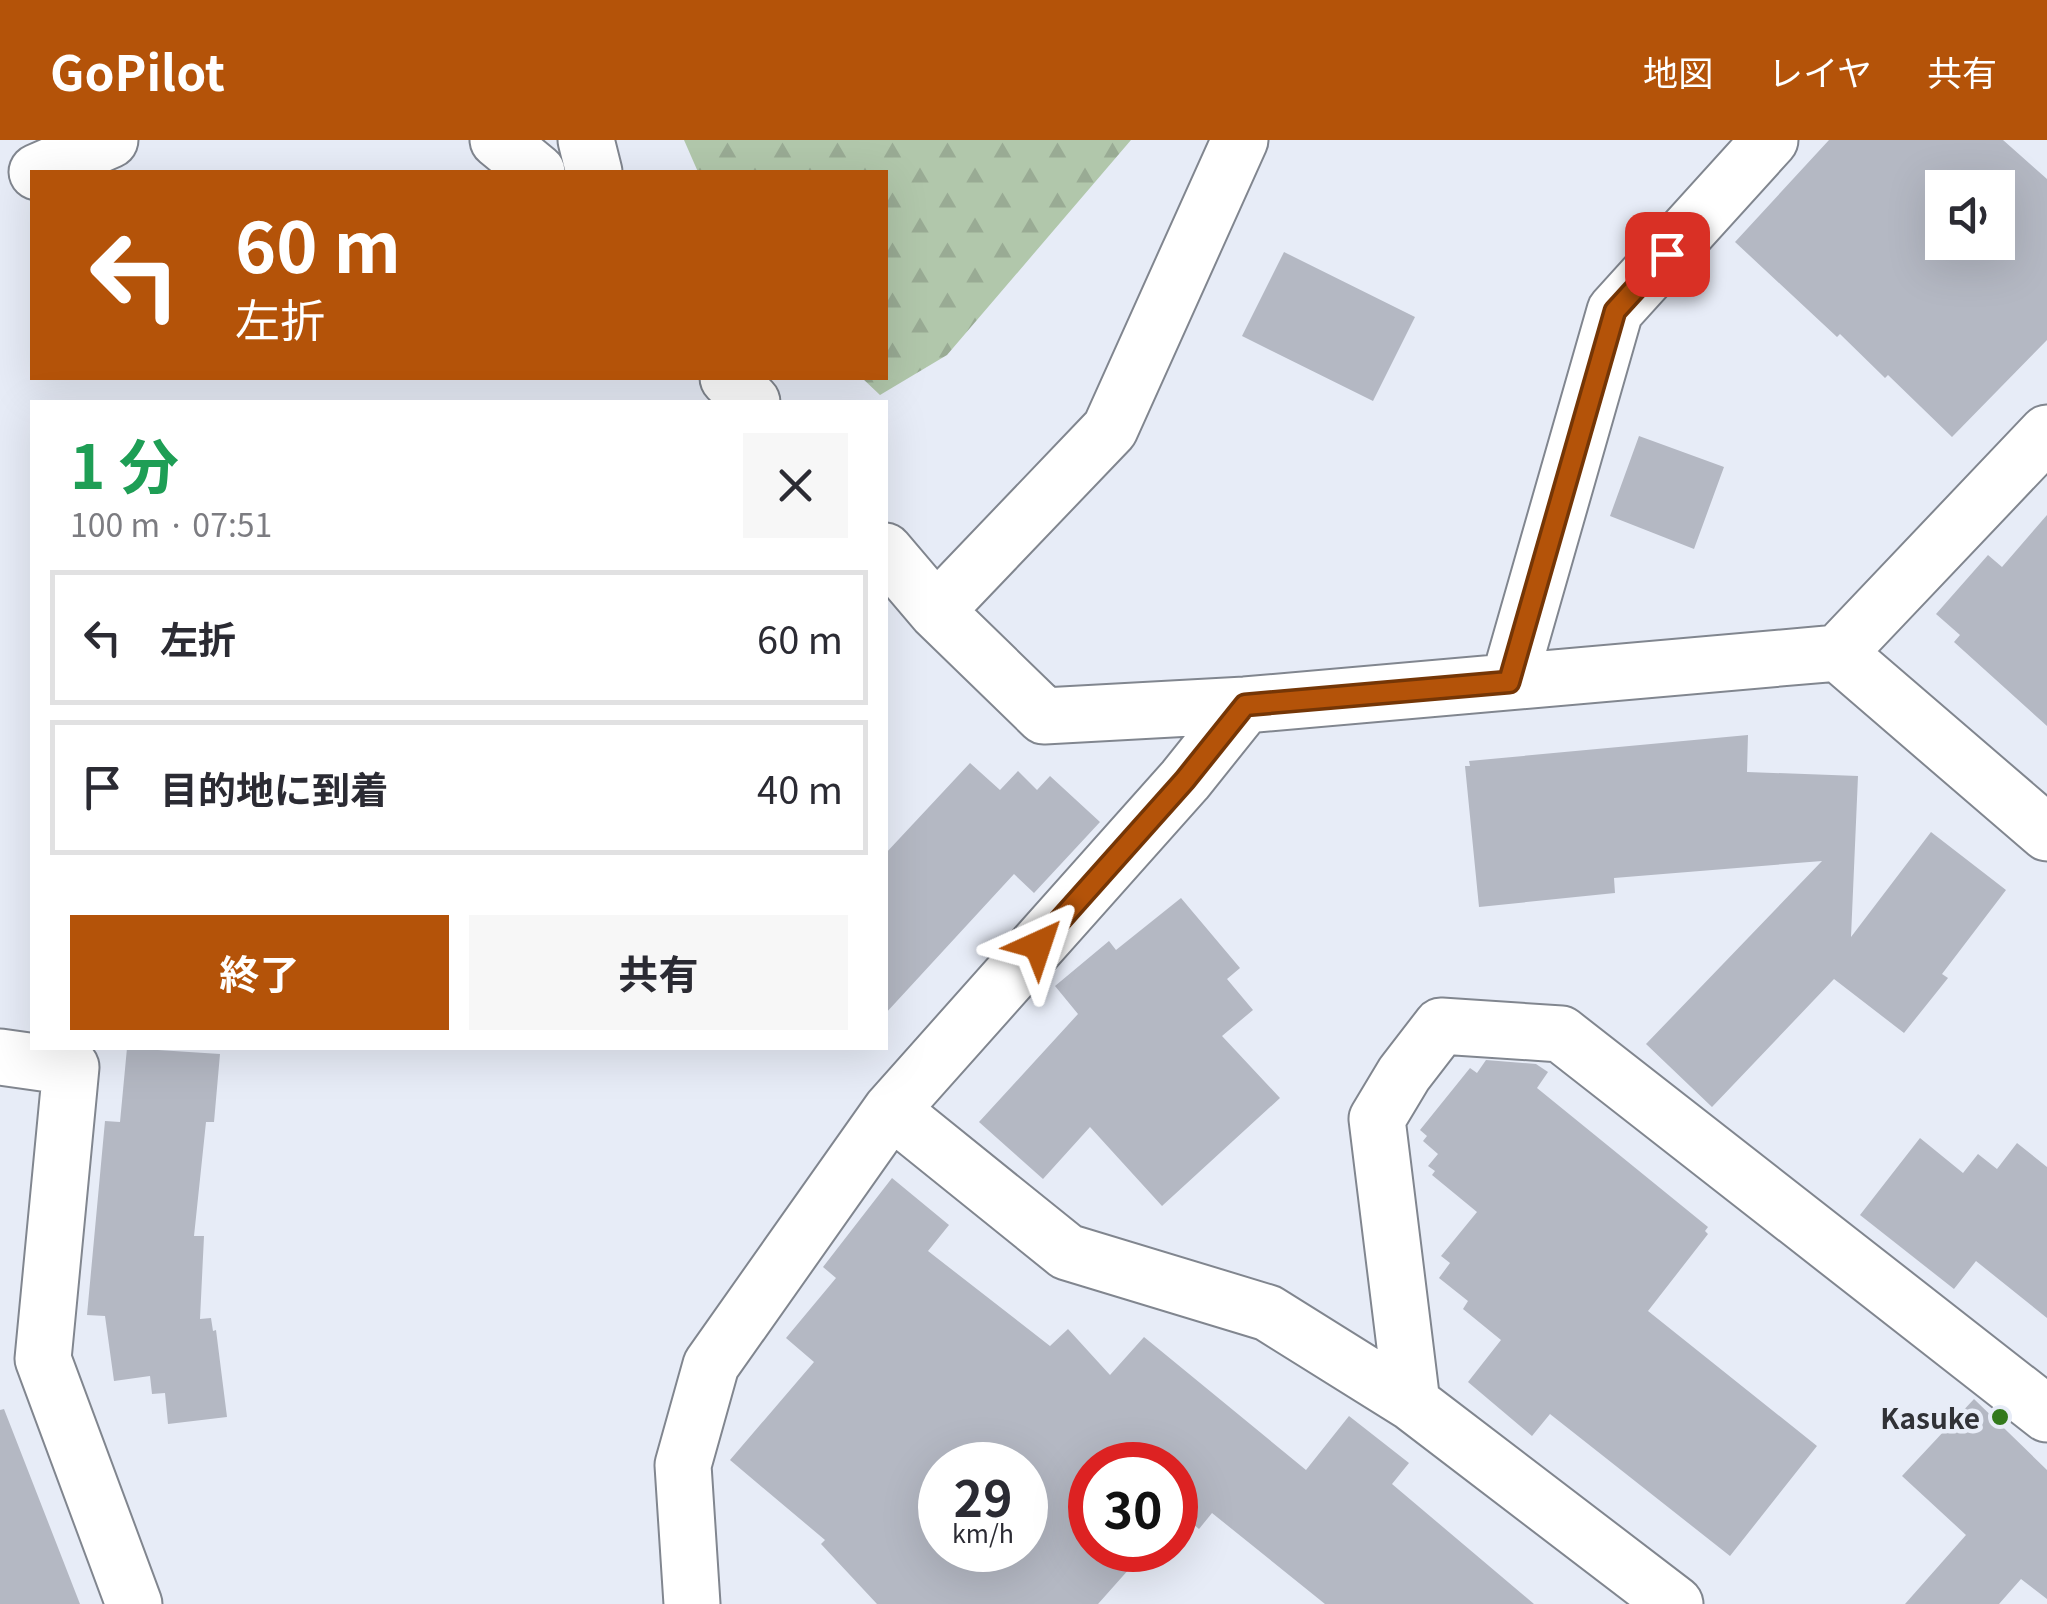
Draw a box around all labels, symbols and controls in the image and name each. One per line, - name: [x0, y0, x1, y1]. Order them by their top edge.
- text: GoPilot: [50, 35, 225, 105]
- text: 地図: [1643, 45, 1713, 96]
- text: レイヤ: [1768, 45, 1872, 96]
- text: 共有: [1927, 45, 1997, 96]
- map controls: [1925, 170, 2015, 260]
- button: sound: [1925, 170, 2015, 260]
- text: 60 m: [235, 192, 401, 293]
- icon: left: [70, 210, 200, 340]
- pin: [1625, 212, 1710, 297]
- icon: arrive: [1640, 227, 1695, 282]
- text: 左折: [235, 285, 325, 350]
- text: 1 分: [70, 419, 179, 506]
- button: close: [743, 433, 848, 538]
- text: 100 m · 07:51: [70, 500, 272, 546]
- icon: left: [75, 610, 130, 665]
- text: 左折: [160, 610, 236, 665]
- text: 60 m: [757, 610, 843, 665]
- icon: arrive: [75, 760, 130, 815]
- text: 目的地に到着: [160, 760, 388, 815]
- text: 40 m: [757, 760, 843, 815]
- position arrow: [986, 893, 1090, 997]
- button: 終了: [70, 915, 449, 1030]
- button: 共有: [469, 915, 848, 1030]
- place label: Kasuke: [1880, 1397, 1980, 1437]
- marker: Kasuke: [1989, 1406, 2011, 1428]
- speed limit sign: 30: [1068, 1442, 1198, 1572]
- text: 29: [954, 1459, 1013, 1531]
- text: km/h: [952, 1514, 1014, 1550]

